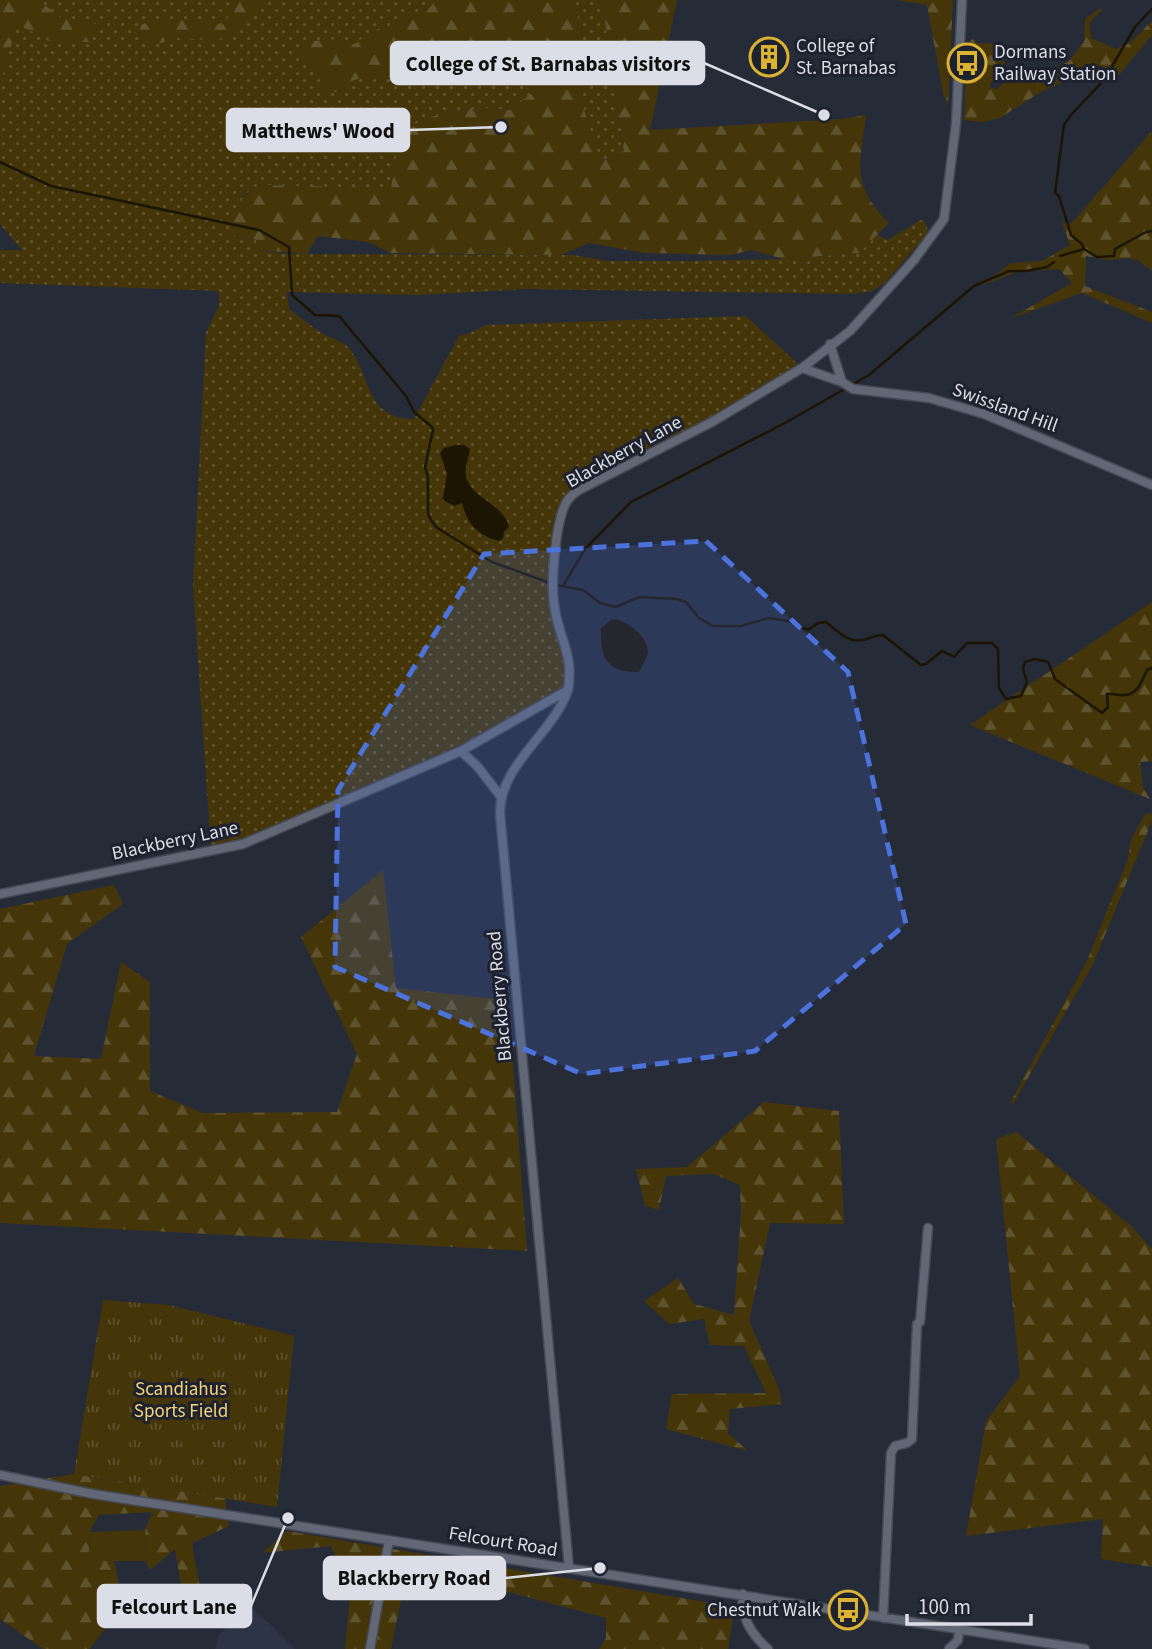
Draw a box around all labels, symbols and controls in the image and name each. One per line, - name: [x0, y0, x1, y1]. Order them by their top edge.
- place label: College of St. Barnabas: [796, 33, 896, 82]
- building icon: College of St. Barnabas: [748, 36, 790, 78]
- place label: Dormans Railway Station: [994, 39, 1116, 88]
- callout: College of St. Barnabas visitors: [391, 42, 704, 84]
- bus stop icon: Dormans Railway Station: [946, 42, 988, 84]
- text: College of St. Barnabas visitors: [406, 49, 691, 79]
- callout: Matthews' Wood: [227, 109, 409, 151]
- text: Matthews' Wood: [241, 116, 395, 146]
- street label: Swissland Hill: [949, 376, 1062, 440]
- street label: Blackberry Lane: [561, 409, 687, 495]
- street label: Blackberry Lane: [109, 814, 241, 868]
- street label: Blackberry Road: [481, 930, 519, 1062]
- park label: Scandiahus Sports Field: [134, 1376, 228, 1425]
- street label: Felcourt Road: [447, 1520, 559, 1564]
- callout: Blackberry Road: [324, 1557, 505, 1599]
- text: Blackberry Road: [337, 1563, 491, 1593]
- scale bar: [907, 1582, 1031, 1626]
- callout: Felcourt Lane: [98, 1585, 251, 1627]
- bus stop icon: Chestnut Walk: [827, 1589, 869, 1631]
- text: Felcourt Lane: [111, 1592, 237, 1622]
- text: 100 m: [918, 1592, 971, 1622]
- place label: Chestnut Walk: [707, 1597, 822, 1624]

